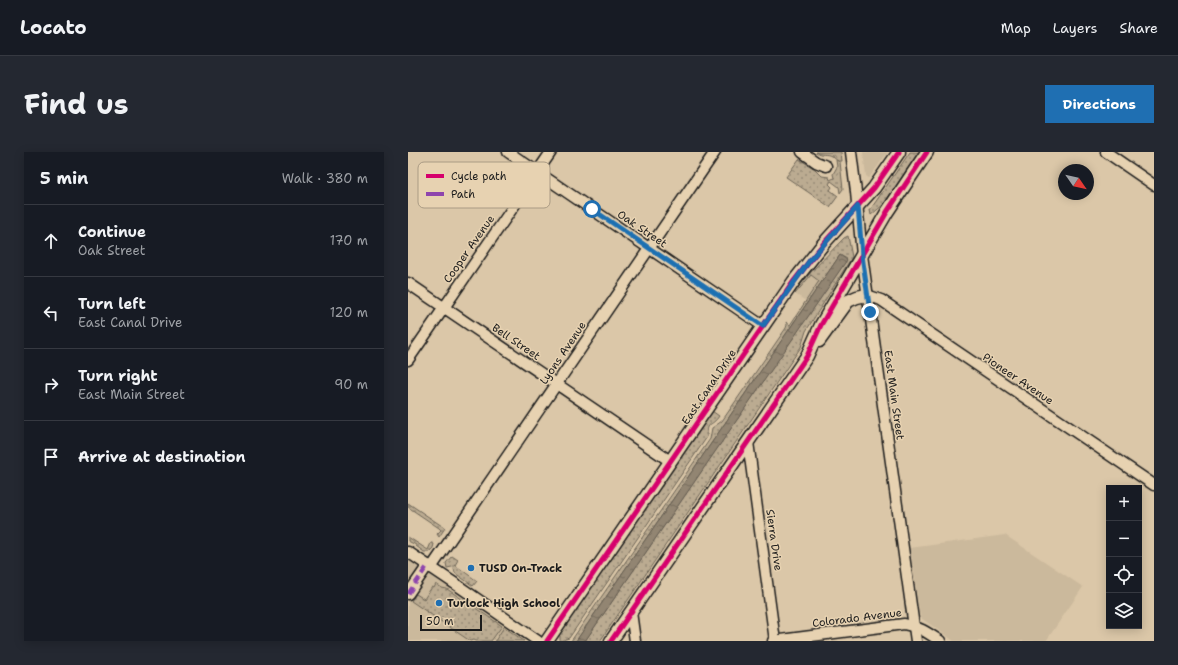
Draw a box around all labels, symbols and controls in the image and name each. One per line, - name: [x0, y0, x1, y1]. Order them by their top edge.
- text: Locato: [20, 15, 87, 40]
- text: Map: [1001, 19, 1031, 37]
- text: Layers: [1053, 19, 1097, 37]
- text: Share: [1119, 19, 1158, 37]
- text: Find us: [24, 85, 129, 123]
- button: Directions: [1045, 85, 1154, 123]
- legend: [418, 162, 550, 208]
- north arrow: [1058, 164, 1094, 200]
- text: 5 min: [40, 167, 88, 189]
- text: Cycle path: [451, 169, 507, 184]
- text: Walk · 380 m: [282, 170, 368, 187]
- text: Path: [451, 187, 475, 202]
- route start: [583, 200, 601, 218]
- street label: Oak Street: [614, 207, 670, 251]
- street label: Cooper Avenue: [440, 212, 498, 286]
- text: Continue: [78, 222, 146, 242]
- icon: ahead: [40, 230, 62, 252]
- text: 170 m: [330, 232, 368, 249]
- text: Oak Street: [78, 242, 145, 259]
- text: Turn left: [78, 294, 146, 314]
- icon: left: [40, 302, 62, 324]
- route end: [861, 303, 879, 321]
- text: 120 m: [330, 304, 368, 321]
- text: East Canal Drive: [78, 314, 182, 331]
- street label: Lyons Avenue: [536, 319, 590, 387]
- street label: Bell Street: [489, 320, 543, 364]
- street label: East Canal Drive: [678, 346, 740, 428]
- street label: East Main Street: [880, 349, 908, 441]
- street label: Pioneer Avenue: [980, 350, 1056, 408]
- text: Turn right: [78, 366, 158, 386]
- icon: right: [40, 374, 62, 396]
- text: 90 m: [334, 376, 368, 393]
- text: East Main Street: [78, 386, 185, 403]
- icon: arrive: [40, 446, 62, 468]
- text: Arrive at destination: [78, 447, 246, 467]
- map controls: [1106, 485, 1142, 629]
- button: +: [1106, 485, 1142, 521]
- street label: Sierra Drive: [762, 508, 786, 572]
- button: −: [1106, 521, 1142, 557]
- button: locate: [1106, 557, 1142, 593]
- place label: TUSD On-Track: [479, 561, 562, 576]
- marker: TUSD On-Track: [466, 563, 476, 573]
- button: layers: [1106, 593, 1142, 629]
- place label: Turlock High School: [447, 596, 560, 611]
- marker: Turlock High School: [434, 598, 444, 608]
- street label: Colorado Avenue: [811, 605, 903, 631]
- scale bar: [420, 613, 482, 632]
- text: 50 m: [426, 614, 454, 629]

